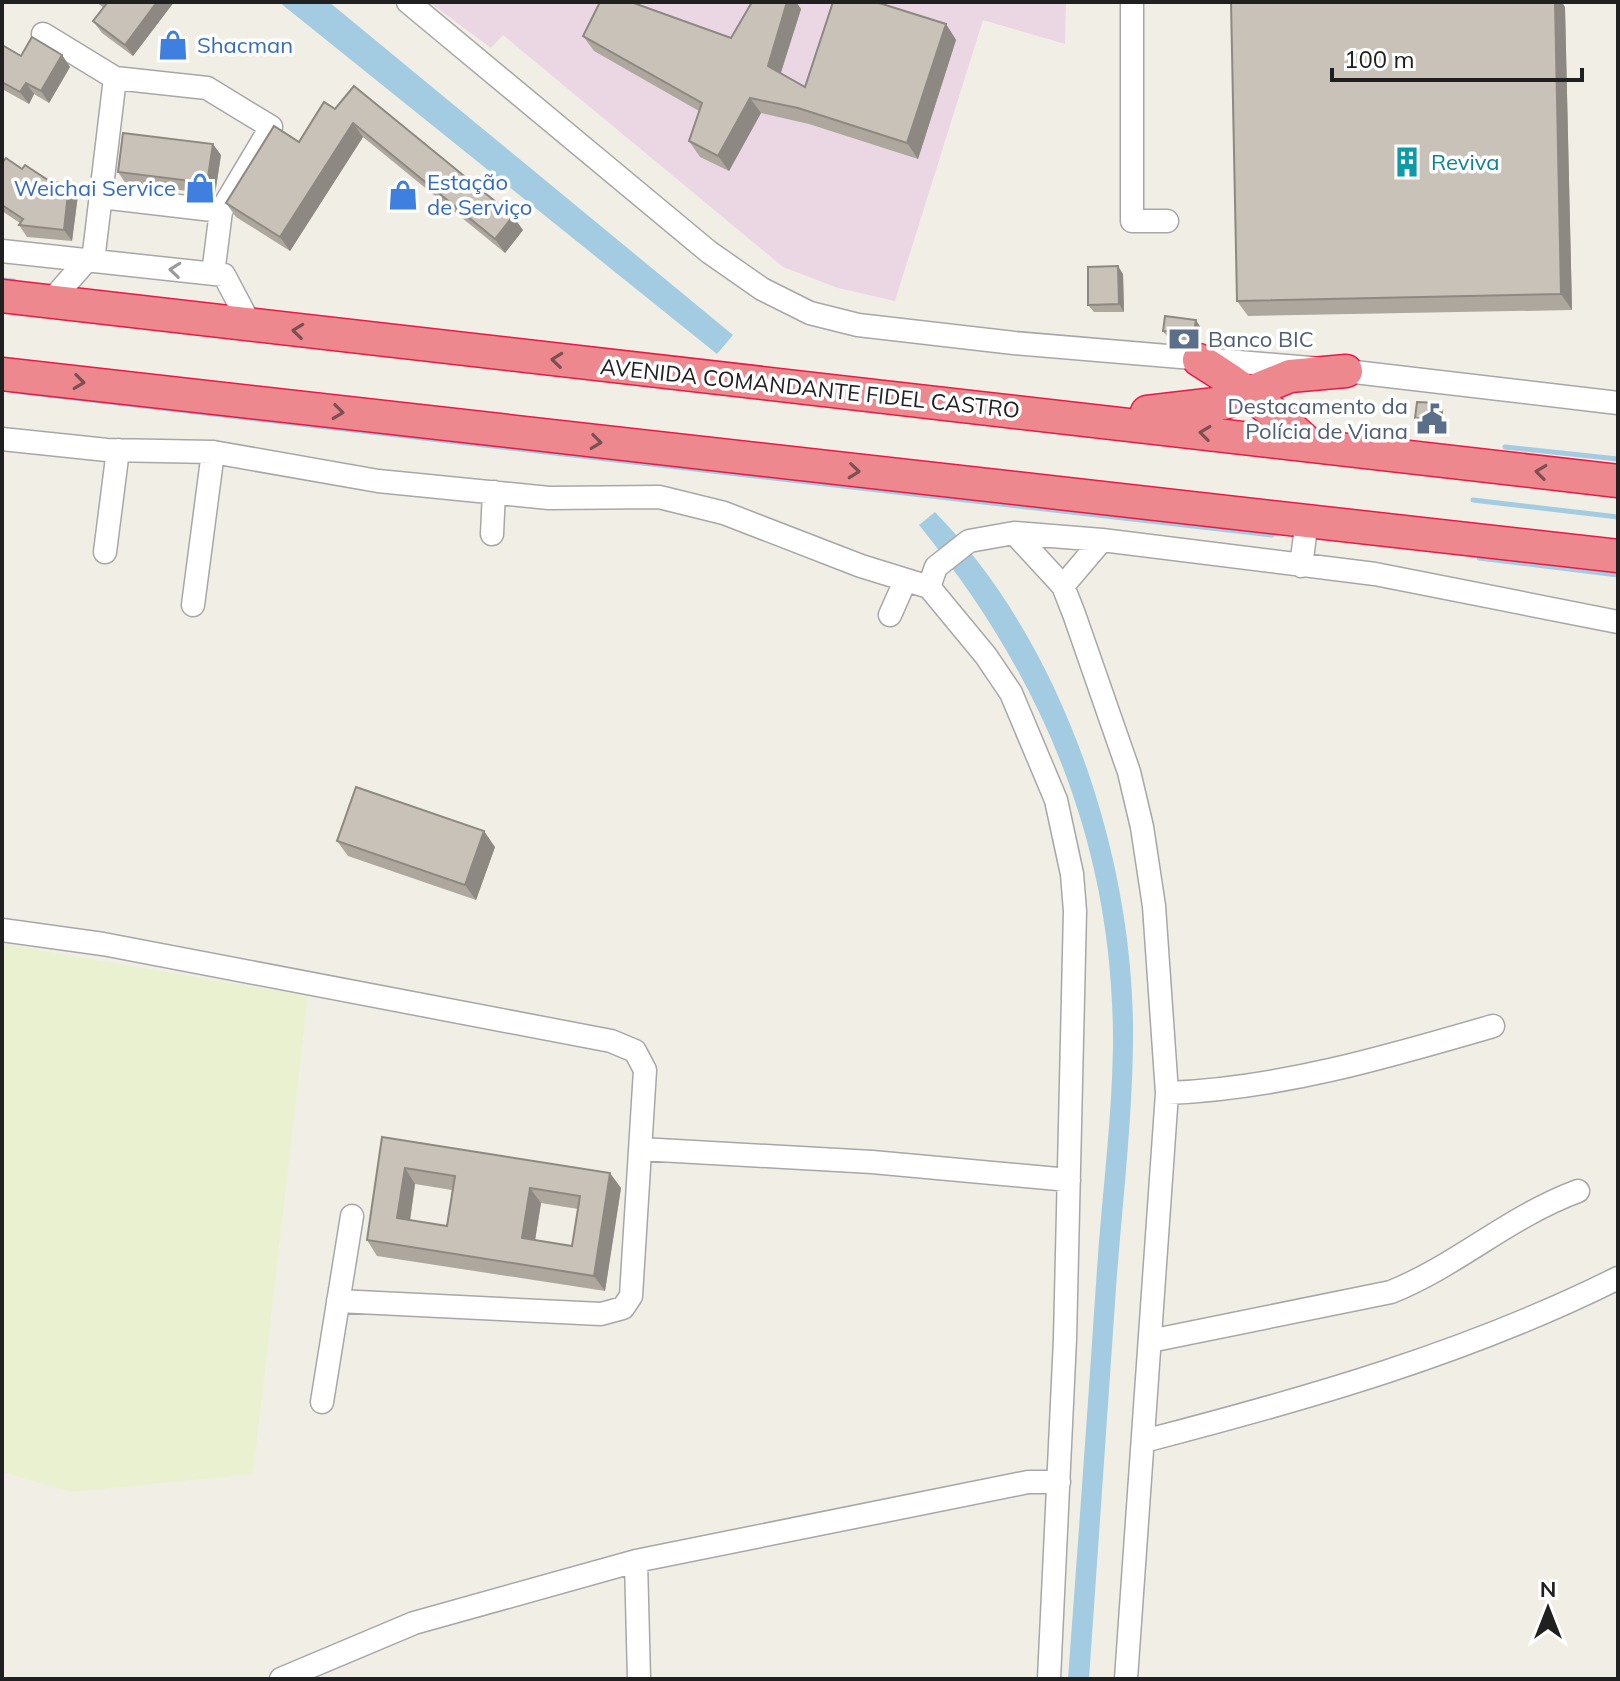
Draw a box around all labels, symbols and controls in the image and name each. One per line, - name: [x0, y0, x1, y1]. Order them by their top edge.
- shop icon: Shacman: [156, 28, 190, 62]
- place label: Shacman: [197, 31, 293, 59]
- scale bar: [1332, 32, 1582, 82]
- text: 100 m: [1344, 44, 1415, 74]
- building icon: Reviva: [1390, 145, 1424, 179]
- place label: Reviva: [1431, 148, 1499, 176]
- place label: Estação de Serviço: [427, 168, 532, 221]
- shop icon: Weichai Service: [183, 171, 217, 205]
- place label: Weichai Service: [14, 174, 176, 202]
- shop icon: Estação de Serviço: [386, 178, 420, 212]
- one-way arrow: [168, 261, 181, 278]
- bank icon: Banco BIC: [1167, 322, 1201, 356]
- one-way arrow: [292, 323, 305, 340]
- place label: Banco BIC: [1208, 325, 1314, 353]
- one-way arrow: [550, 352, 563, 369]
- street label: AVENIDA COMANDANTE FIDEL CASTRO: [599, 352, 1021, 424]
- one-way arrow: [73, 374, 86, 391]
- place label: Destacamento da Polícia de Viana: [1227, 392, 1408, 445]
- public building icon: Destacamento da Polícia de Viana: [1415, 402, 1449, 436]
- one-way arrow: [331, 403, 345, 420]
- one-way arrow: [1198, 424, 1211, 441]
- one-way arrow: [590, 433, 603, 450]
- one-way arrow: [848, 462, 861, 479]
- one-way arrow: [1534, 463, 1547, 480]
- north arrow: [1508, 1569, 1588, 1649]
- text: N: [1540, 1575, 1556, 1603]

